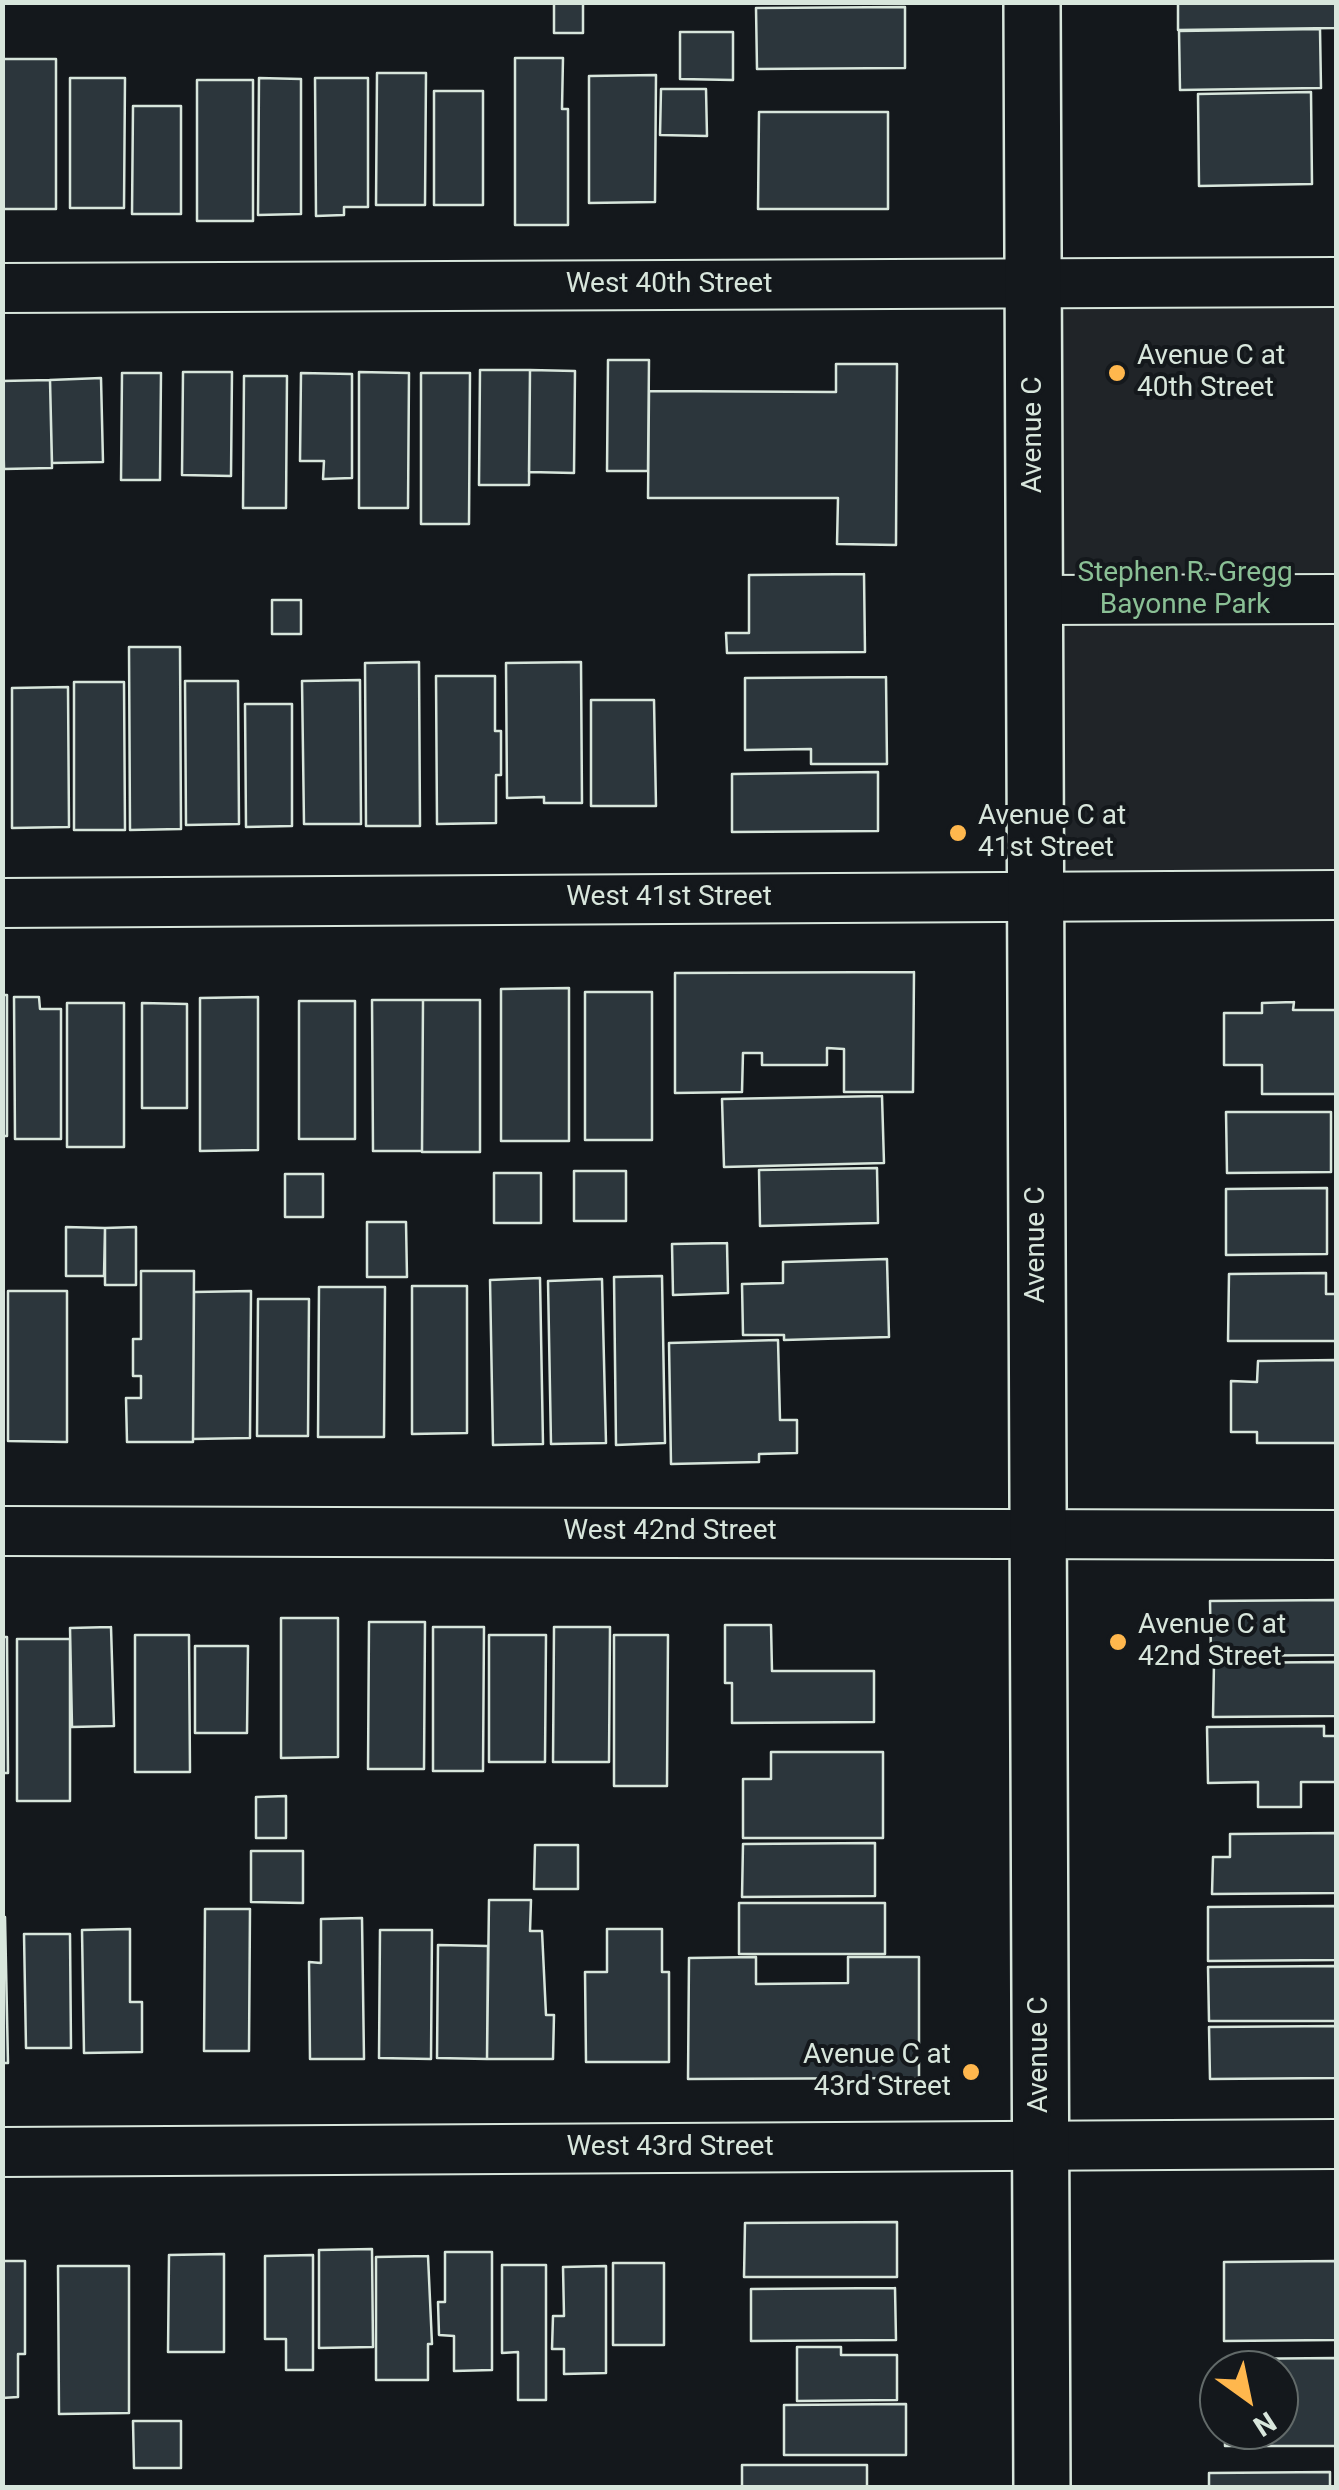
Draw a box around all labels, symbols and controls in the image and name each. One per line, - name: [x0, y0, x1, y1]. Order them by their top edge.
- street label: West 40th Street: [566, 268, 772, 302]
- place label: Avenue C at 40th Street: [1137, 340, 1285, 406]
- marker: Avenue C at 40th Street: [1106, 362, 1128, 384]
- street label: Avenue C: [1017, 377, 1051, 493]
- park label: Stephen R. Gregg Bayonne Park: [1077, 557, 1293, 623]
- place label: Avenue C at 41st Street: [978, 800, 1126, 866]
- marker: Avenue C at 41st Street: [947, 822, 969, 844]
- street label: West 41st Street: [566, 881, 772, 915]
- street label: Avenue C: [1020, 1187, 1054, 1303]
- street label: West 42nd Street: [563, 1515, 777, 1549]
- place label: Avenue C at 42nd Street: [1138, 1609, 1286, 1675]
- marker: Avenue C at 42nd Street: [1107, 1631, 1129, 1653]
- street label: Avenue C: [1023, 1997, 1057, 2113]
- place label: Avenue C at 43rd Street: [803, 2039, 951, 2105]
- marker: Avenue C at 43rd Street: [960, 2061, 982, 2083]
- street label: West 43rd Street: [566, 2131, 774, 2165]
- north arrow: [1199, 2350, 1299, 2450]
- text: N: [1247, 2405, 1282, 2443]

